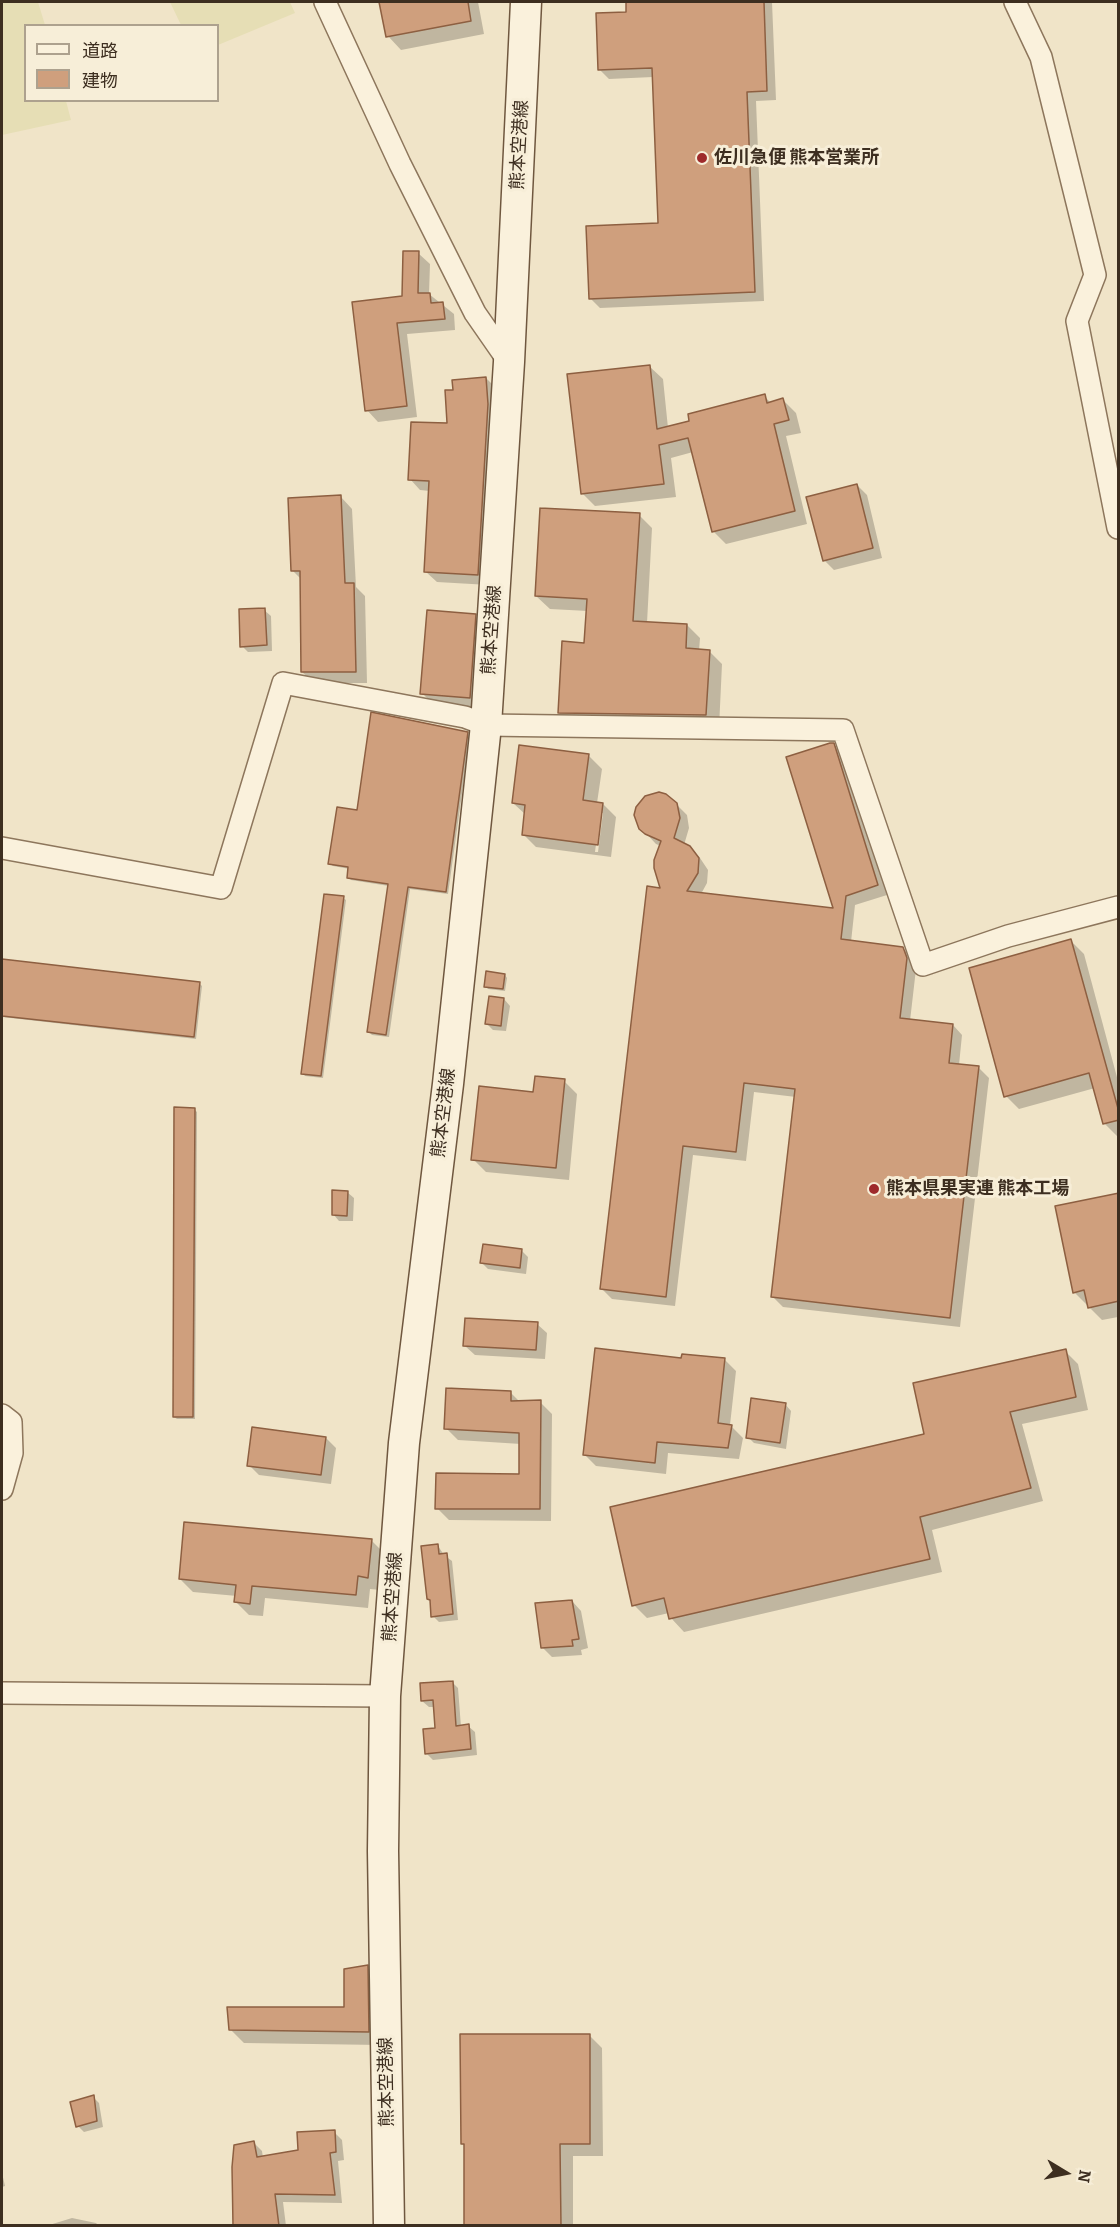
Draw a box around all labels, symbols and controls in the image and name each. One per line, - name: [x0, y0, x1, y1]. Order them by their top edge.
- legend: [24, 24, 219, 102]
- text: 道路: [82, 40, 118, 62]
- text: 建物: [82, 70, 118, 92]
- street label: 熊本空港線: [507, 99, 533, 191]
- place label: 佐川急便 熊本営業所: [714, 147, 879, 169]
- marker: 佐川急便 熊本営業所: [695, 151, 709, 165]
- street label: 熊本空港線: [478, 584, 506, 676]
- street label: 熊本空港線: [428, 1067, 460, 1159]
- place label: 熊本県果実連 熊本工場: [886, 1178, 1069, 1200]
- marker: 熊本県果実連 熊本工場: [867, 1182, 881, 1196]
- street label: 熊本空港線: [379, 1551, 407, 1643]
- street label: 熊本空港線: [375, 2037, 399, 2127]
- north arrow: [1036, 2143, 1096, 2203]
- text: N: [1074, 2168, 1095, 2184]

